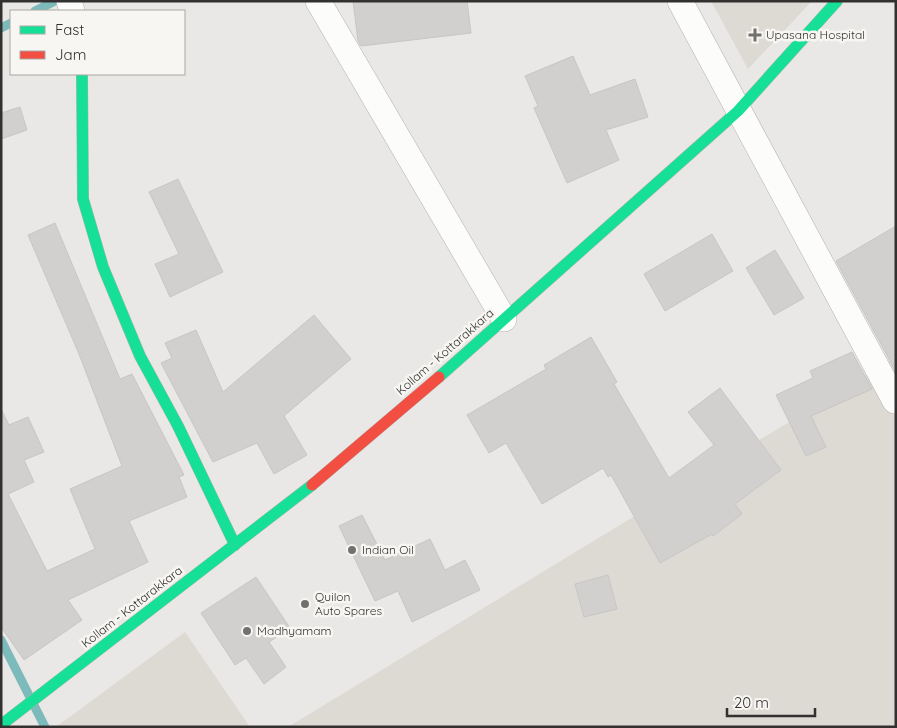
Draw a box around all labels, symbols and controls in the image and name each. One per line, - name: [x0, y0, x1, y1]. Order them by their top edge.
- legend: [10, 10, 185, 75]
- text: Fast: [55, 20, 84, 39]
- place label: Upasana Hospital: [766, 27, 865, 42]
- marker: Upasana Hospital: [748, 28, 762, 42]
- text: Jam: [55, 45, 86, 64]
- street label: Kollam - Kottarakkara: [393, 305, 496, 398]
- place label: Indian Oil: [362, 542, 414, 557]
- marker: Indian Oil: [346, 544, 358, 556]
- street label: Kollam - Kottarakkara: [78, 563, 185, 651]
- place label: Quilon Auto Spares: [315, 589, 382, 618]
- marker: Quilon Auto Spares: [299, 598, 311, 610]
- place label: Madhyamam: [257, 623, 332, 638]
- marker: Madhyamam: [241, 625, 253, 637]
- scale bar: [727, 686, 814, 718]
- text: 20 m: [734, 693, 769, 712]

